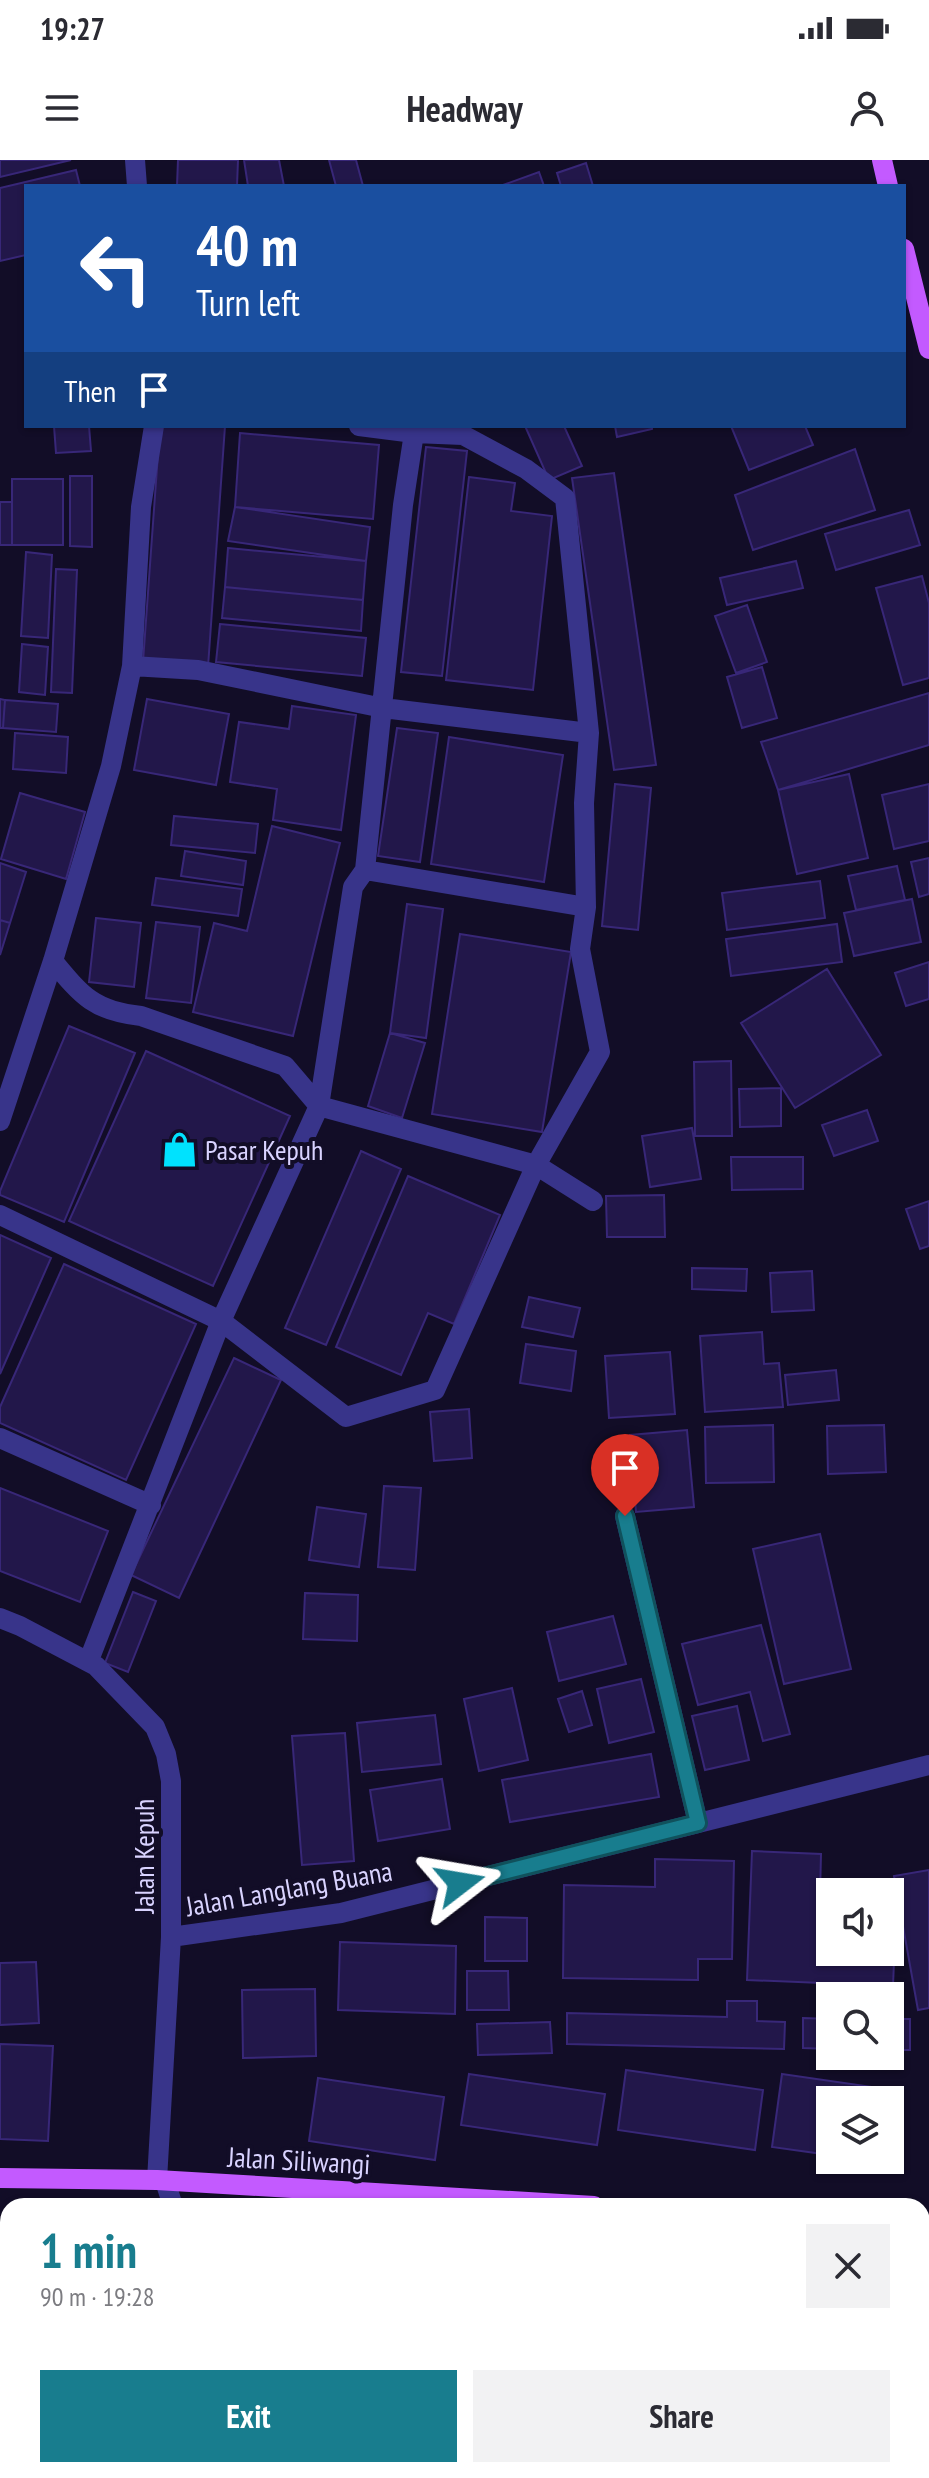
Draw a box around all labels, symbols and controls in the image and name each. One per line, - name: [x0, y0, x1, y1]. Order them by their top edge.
- text: 19:27: [40, 9, 105, 48]
- text: Headway: [406, 85, 523, 132]
- icon: menu: [40, 86, 84, 130]
- icon: person: [845, 86, 889, 130]
- text: 40 m: [196, 209, 298, 281]
- icon: left: [64, 216, 168, 320]
- text: Turn left: [196, 279, 300, 326]
- icon: arrive: [132, 368, 176, 412]
- text: Then: [64, 371, 116, 410]
- shop icon: Pasar Kepuh: [160, 1130, 198, 1168]
- place label: Pasar Kepuh: [205, 1131, 323, 1168]
- pin: [591, 1434, 659, 1516]
- icon: arrive: [603, 1446, 647, 1490]
- street label: Jalan Kepuh: [125, 1799, 162, 1914]
- position arrow: [418, 1841, 502, 1925]
- street label: Jalan Langlang Buana: [182, 1852, 395, 1925]
- map controls: [816, 1878, 904, 2174]
- button: sound: [816, 1878, 904, 1966]
- button: search: [816, 1982, 904, 2070]
- button: layers: [816, 2086, 904, 2174]
- street label: Jalan Siliwangi: [226, 2138, 371, 2182]
- text: 1 min: [40, 2219, 137, 2281]
- button: close: [806, 2224, 890, 2308]
- text: 90 m · 19:28: [40, 2280, 155, 2313]
- button: Exit: [40, 2370, 457, 2462]
- button: Share: [473, 2370, 890, 2462]

